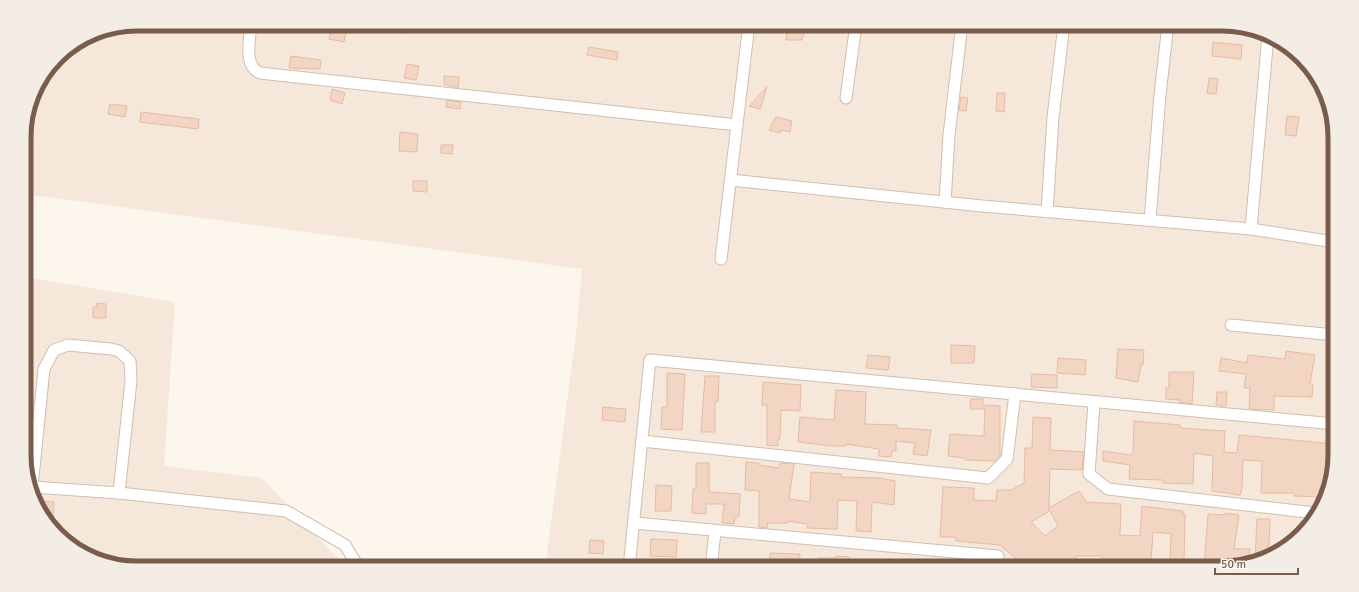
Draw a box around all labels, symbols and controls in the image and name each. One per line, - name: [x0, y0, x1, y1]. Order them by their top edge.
- scale bar: [1215, 550, 1298, 576]
- text: 50 m: [1221, 557, 1246, 572]

